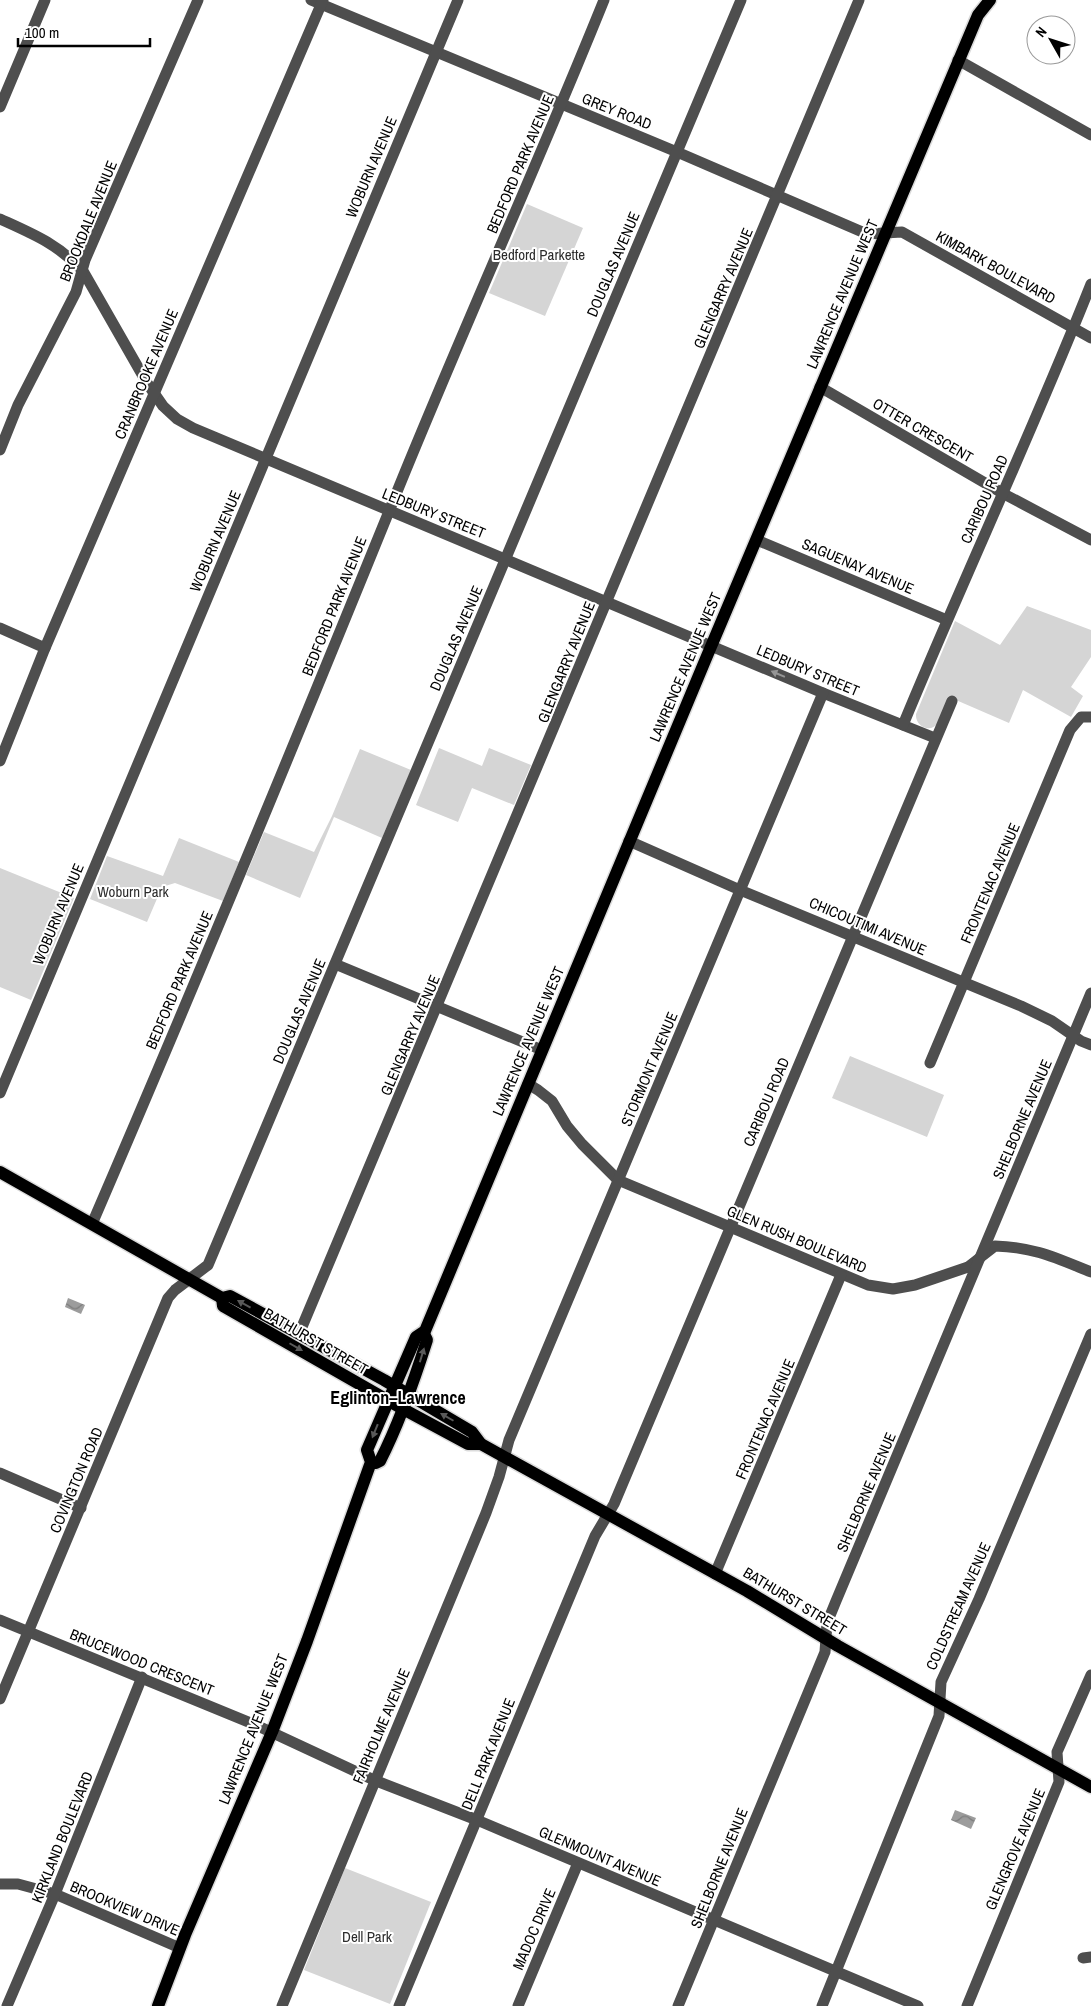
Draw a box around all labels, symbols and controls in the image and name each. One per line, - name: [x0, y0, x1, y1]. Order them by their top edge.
- scale bar: [18, 15, 150, 47]
- north arrow: [1026, 15, 1076, 65]
- text: 100 m: [25, 22, 59, 43]
- text: N: [1031, 23, 1051, 41]
- street label: GREY ROAD: [579, 87, 655, 135]
- street label: BEDFORD PARK AVENUE: [481, 92, 559, 236]
- street label: WOBURN AVENUE: [340, 113, 402, 221]
- street label: BROOKDALE AVENUE: [54, 157, 122, 285]
- street label: DOUGLAS AVENUE: [581, 208, 645, 320]
- street label: LAWRENCE AVENUE WEST: [801, 216, 883, 372]
- street label: GLENGARRY AVENUE: [688, 224, 758, 352]
- street label: KIMBARK BOULEVARD: [932, 225, 1060, 309]
- park label: Bedford Parkette: [493, 244, 585, 265]
- street label: CRANBROOKE AVENUE: [109, 306, 183, 442]
- street label: OTTER CRESCENT: [869, 393, 977, 468]
- street label: CARIBOU ROAD: [955, 451, 1013, 547]
- street label: LEDBURY STREET: [379, 483, 489, 543]
- street label: WOBURN AVENUE: [184, 487, 246, 595]
- street label: BEDFORD PARK AVENUE: [296, 533, 372, 679]
- street label: SAGUENAY AVENUE: [799, 533, 917, 599]
- street label: DOUGLAS AVENUE: [424, 582, 488, 694]
- street label: LAWRENCE AVENUE WEST: [644, 589, 726, 745]
- street label: GLENGARRY AVENUE: [532, 598, 600, 726]
- street label: LEDBURY STREET: [753, 639, 863, 701]
- one-way arrow: [771, 669, 785, 677]
- street label: FRONTENAC AVENUE: [955, 820, 1025, 946]
- street label: WOBURN AVENUE: [27, 860, 89, 968]
- park label: Woburn Park: [97, 881, 170, 902]
- street label: CHICOUTIMI AVENUE: [806, 892, 930, 960]
- street label: BEDFORD PARK AVENUE: [140, 908, 218, 1052]
- street label: DOUGLAS AVENUE: [267, 955, 331, 1067]
- street label: LAWRENCE AVENUE WEST: [487, 963, 569, 1119]
- street label: GLENGARRY AVENUE: [375, 971, 445, 1099]
- street label: STORMONT AVENUE: [615, 1009, 683, 1129]
- street label: CARIBOU ROAD: [738, 1054, 794, 1150]
- street label: SHELBORNE AVENUE: [987, 1056, 1057, 1182]
- street label: GLEN RUSH BOULEVARD: [724, 1200, 870, 1278]
- one-way arrow: [237, 1299, 250, 1308]
- street label: BATHURST STREET: [260, 1303, 372, 1380]
- one-way arrow: [288, 1343, 303, 1351]
- one-way arrow: [419, 1347, 426, 1362]
- street label: FRONTENAC AVENUE: [730, 1356, 800, 1482]
- district label: Eglinton–Lawrence: [330, 1385, 466, 1410]
- one-way arrow: [441, 1413, 454, 1422]
- street label: COVINGTON ROAD: [44, 1424, 108, 1536]
- one-way arrow: [370, 1424, 378, 1438]
- street label: SHELBORNE AVENUE: [831, 1429, 901, 1555]
- street label: COLDSTREAM AVENUE: [920, 1539, 996, 1673]
- street label: BATHURST STREET: [739, 1562, 851, 1640]
- street label: BRUCEWOOD CRESCENT: [67, 1623, 218, 1701]
- street label: LAWRENCE AVENUE WEST: [213, 1650, 293, 1807]
- street label: FAIRHOLME AVENUE: [347, 1665, 415, 1787]
- street label: DELL PARK AVENUE: [456, 1695, 520, 1813]
- street label: KIRKLAND BOULEVARD: [26, 1768, 98, 1906]
- street label: GLENGROVE AVENUE: [980, 1785, 1050, 1913]
- street label: SHELBORNE AVENUE: [685, 1805, 753, 1931]
- street label: GLENMOUNT AVENUE: [536, 1821, 664, 1891]
- street label: BROOKVIEW DRIVE: [67, 1875, 183, 1941]
- street label: MADOC DRIVE: [507, 1885, 561, 1973]
- park label: Dell Park: [342, 1926, 393, 1947]

